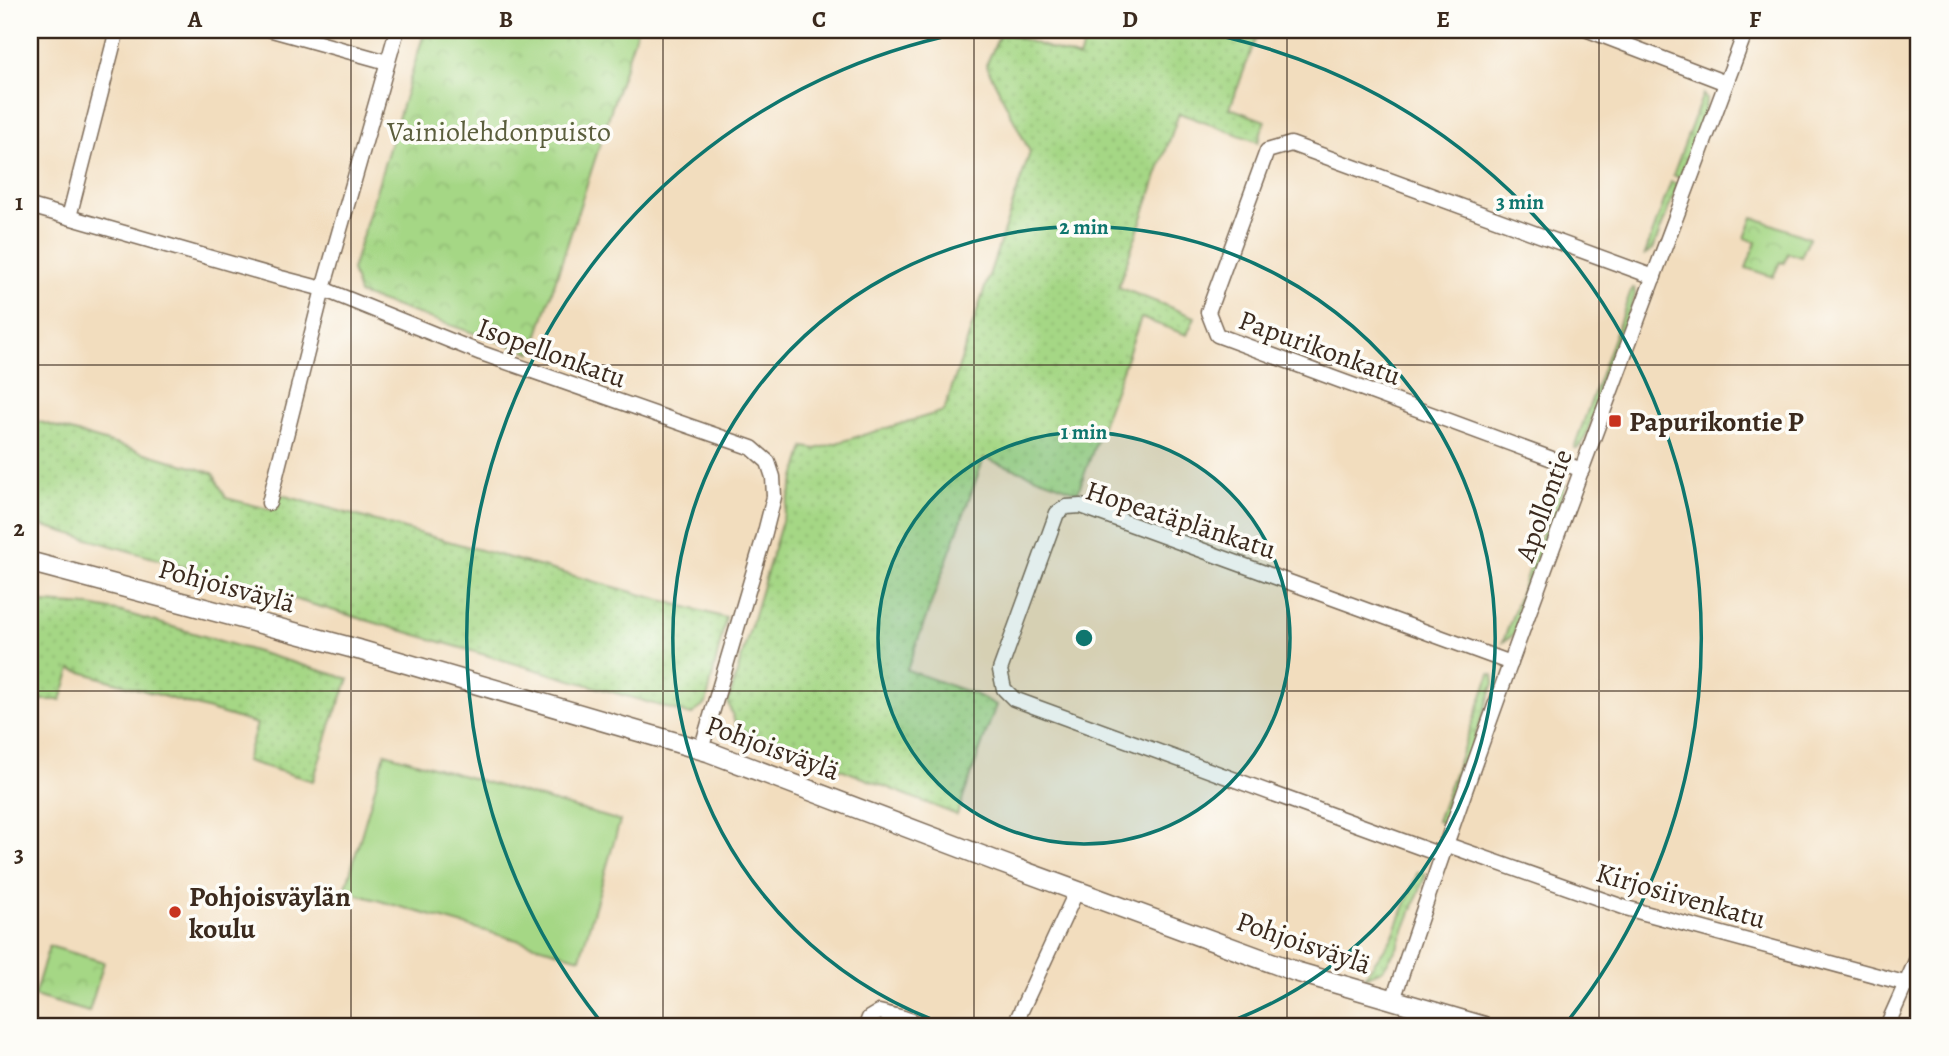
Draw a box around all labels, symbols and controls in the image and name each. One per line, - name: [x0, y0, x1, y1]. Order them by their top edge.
- text: A: [187, 4, 203, 35]
- text: B: [499, 4, 513, 35]
- text: C: [812, 4, 826, 35]
- text: D: [1122, 4, 1138, 35]
- text: E: [1436, 4, 1450, 35]
- text: F: [1749, 4, 1762, 35]
- park label: Vainiolehdonpuisto: [386, 113, 611, 151]
- text: 1: [15, 187, 23, 218]
- text: 3 min: [1496, 188, 1544, 216]
- text: 2 min: [1059, 213, 1109, 241]
- street label: Papurikonkatu: [1233, 301, 1407, 395]
- street label: Isopellonkatu: [472, 308, 632, 398]
- place label: Papurikontie P: [1629, 403, 1804, 441]
- marker: Papurikontie P: [1607, 413, 1623, 429]
- text: 1 min: [1061, 418, 1108, 446]
- street label: Apollontie: [1506, 444, 1582, 568]
- street label: Hopeatäplänkatu: [1081, 471, 1282, 569]
- text: 2: [13, 513, 25, 544]
- street label: Pohjoisväylä: [154, 549, 299, 622]
- centre of rings: [1072, 626, 1096, 650]
- street label: Pohjoisväylä: [700, 706, 845, 790]
- text: 3: [14, 839, 24, 870]
- street label: Kirjosiivenkatu: [1591, 854, 1771, 939]
- place label: Pohjoisväylän koulu: [189, 878, 351, 948]
- street label: Pohjoisväylä: [1231, 902, 1376, 984]
- marker: Pohjoisväylän koulu: [167, 904, 183, 920]

